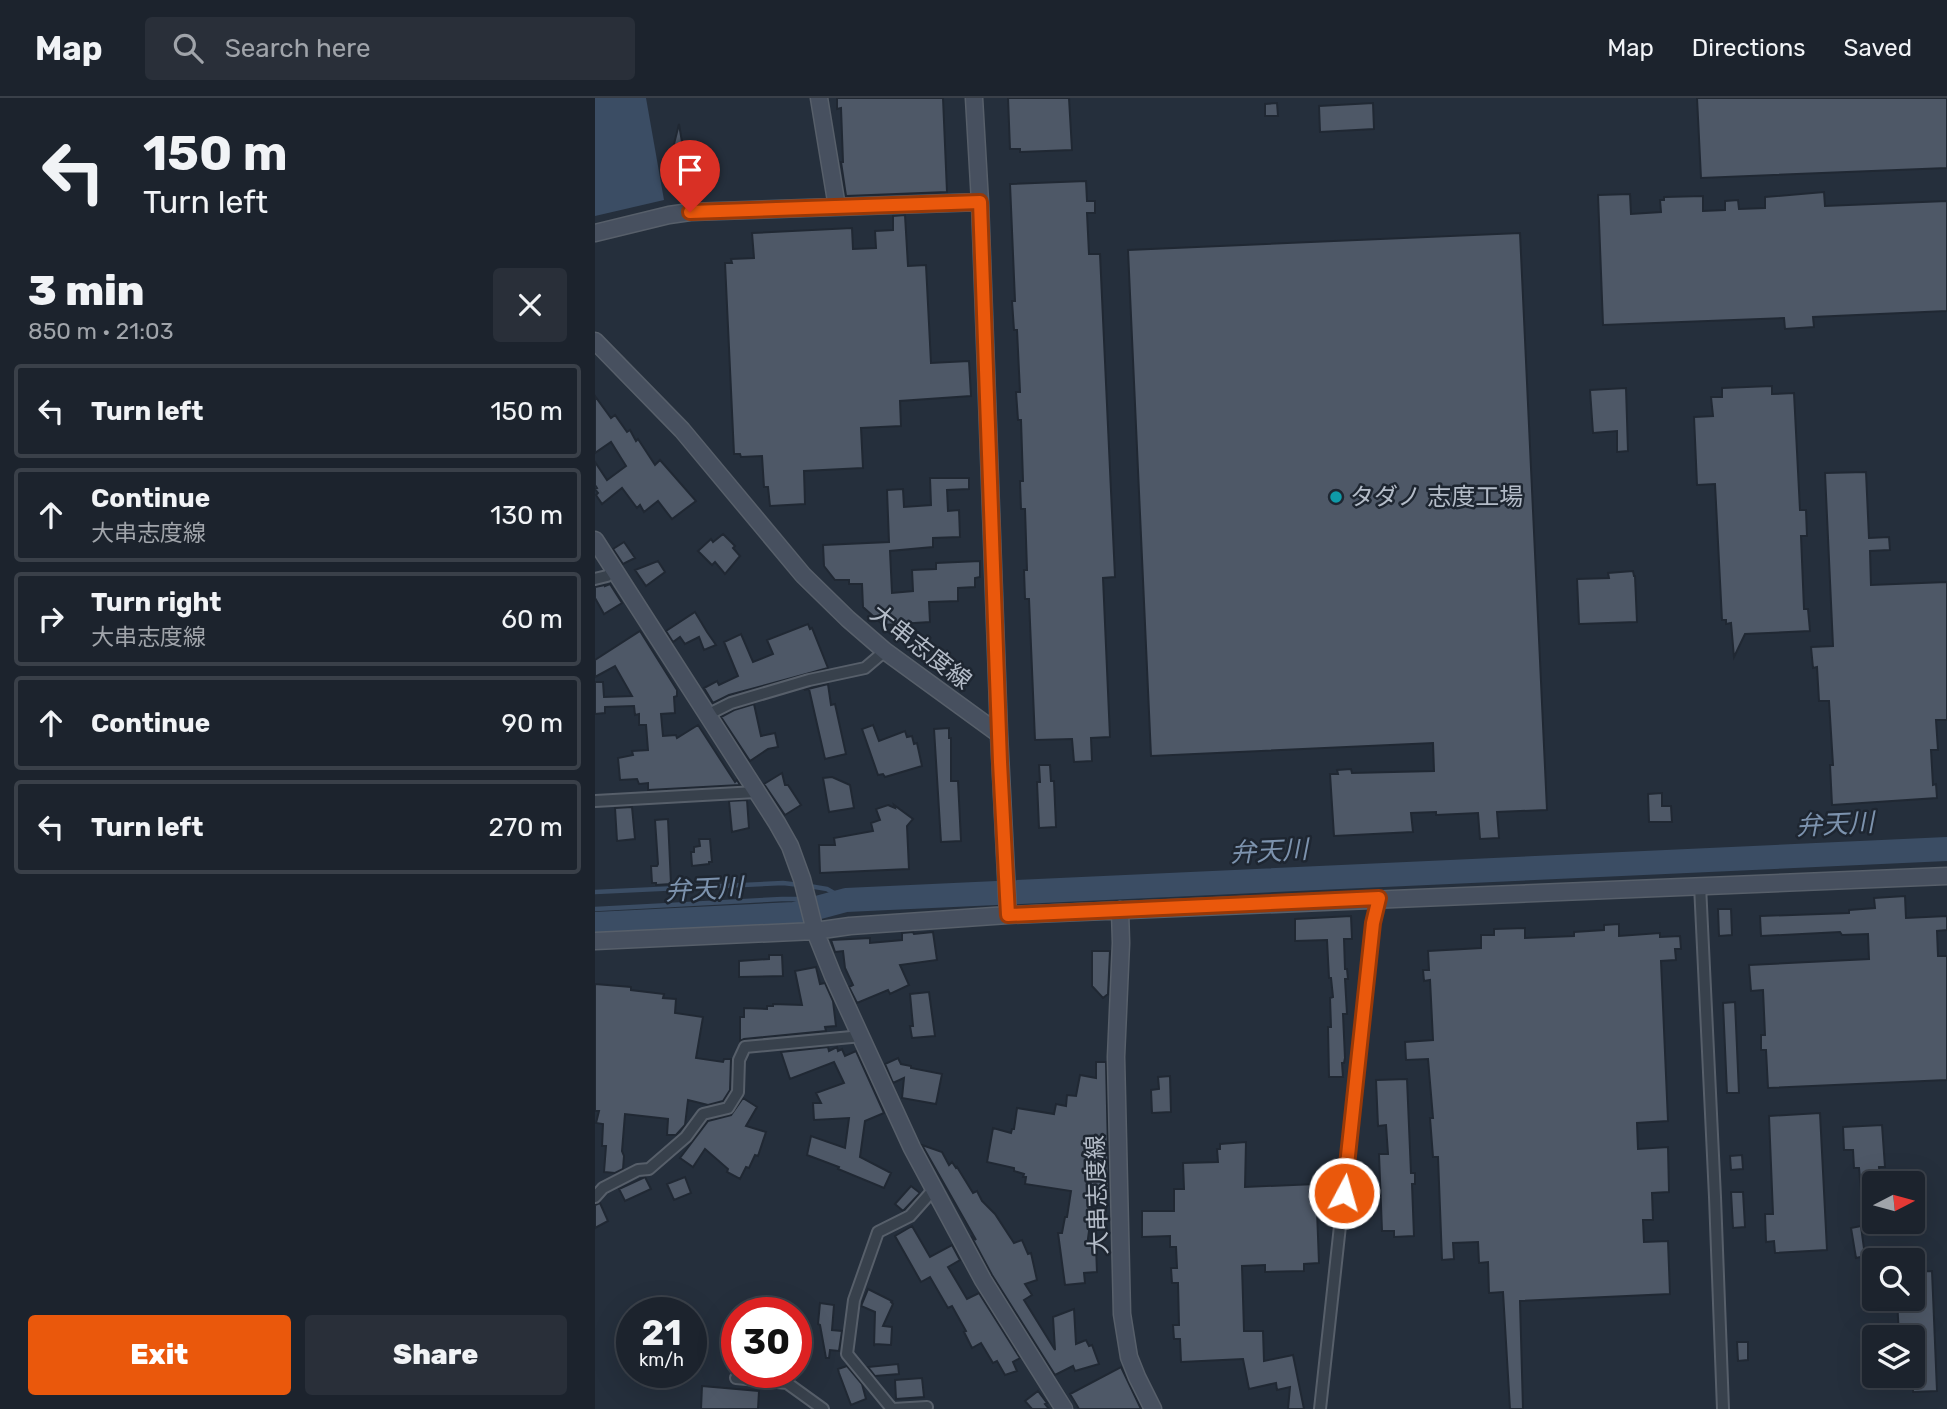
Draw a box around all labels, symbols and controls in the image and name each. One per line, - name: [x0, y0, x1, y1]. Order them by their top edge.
- search box: [145, 17, 635, 80]
- text: Map: [35, 29, 103, 68]
- icon: search: [169, 29, 207, 67]
- text: Search here: [225, 33, 370, 64]
- text: Map: [1607, 34, 1654, 62]
- text: Directions: [1692, 34, 1805, 62]
- text: Saved: [1843, 34, 1912, 62]
- text: 150 m: [143, 124, 288, 182]
- icon: left: [28, 126, 119, 217]
- pin: [660, 140, 720, 212]
- icon: arrive: [671, 151, 709, 189]
- text: Turn left: [143, 183, 268, 221]
- text: 3 min: [28, 266, 144, 316]
- button: close: [493, 268, 567, 342]
- text: 850 m · 21:03: [28, 317, 174, 345]
- icon: left: [32, 392, 70, 430]
- text: Turn left: [91, 396, 203, 427]
- text: 150 m: [490, 396, 563, 427]
- text: Continue: [91, 483, 210, 514]
- place label: タダノ 志度工場: [1350, 483, 1523, 511]
- marker: タダノ 志度工場: [1328, 489, 1344, 505]
- icon: ahead: [32, 496, 70, 534]
- text: 130 m: [490, 500, 563, 531]
- text: 大串志度線: [91, 519, 206, 547]
- text: Turn right: [91, 587, 221, 618]
- street label: 大串志度線: [865, 599, 977, 695]
- icon: right: [32, 600, 70, 638]
- text: 60 m: [501, 604, 563, 635]
- text: 大串志度線: [91, 623, 206, 651]
- icon: ahead: [32, 704, 70, 742]
- text: Continue: [91, 708, 210, 739]
- text: 90 m: [502, 708, 563, 739]
- water label: 弁天川: [1795, 807, 1878, 842]
- icon: left: [32, 808, 70, 846]
- text: Turn left: [91, 812, 203, 843]
- text: 270 m: [488, 812, 563, 843]
- water label: 弁天川: [1229, 834, 1312, 869]
- water label: 弁天川: [664, 872, 747, 907]
- street label: 大串志度線: [1081, 1135, 1113, 1255]
- position arrow: [1307, 1156, 1381, 1230]
- north arrow: [1862, 1171, 1925, 1234]
- map controls: [1862, 1171, 1925, 1388]
- button: search: [1862, 1248, 1925, 1311]
- speed limit sign: 30: [721, 1297, 812, 1388]
- text: 21: [641, 1312, 682, 1354]
- button: Exit: [28, 1315, 291, 1395]
- button: Share: [305, 1315, 567, 1395]
- button: layers: [1862, 1325, 1925, 1388]
- text: km/h: [639, 1349, 684, 1371]

